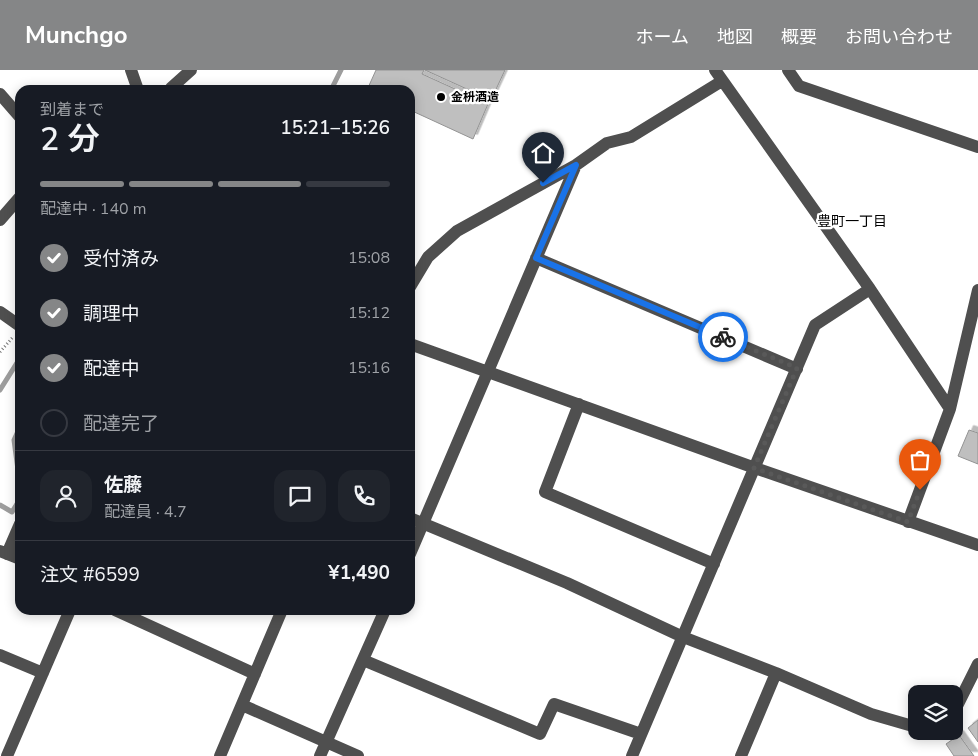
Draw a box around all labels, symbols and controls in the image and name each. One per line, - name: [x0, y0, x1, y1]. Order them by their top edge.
- text: Munchgo: [25, 19, 127, 51]
- text: ホーム: [636, 25, 689, 49]
- text: 地図: [717, 25, 753, 49]
- text: 概要: [781, 25, 817, 49]
- text: お問い合わせ: [845, 25, 953, 49]
- place label: 金枡酒造: [451, 89, 499, 105]
- marker: 金枡酒造: [435, 91, 447, 103]
- text: 到着まで: [40, 99, 104, 121]
- text: 15:21–15:26: [280, 115, 390, 141]
- text: 2 分: [40, 118, 100, 161]
- pin: [522, 132, 564, 183]
- icon: home: [529, 139, 557, 167]
- text: 配達中 · 140 m: [40, 198, 146, 220]
- district label: 豊町一丁目: [817, 212, 887, 231]
- icon: check: [40, 244, 68, 272]
- text: 受付済み: [83, 246, 159, 272]
- text: 15:08: [348, 247, 390, 269]
- icon: check: [40, 299, 68, 327]
- text: 調理中: [83, 301, 140, 327]
- text: 15:12: [348, 302, 390, 324]
- courier: [698, 312, 748, 362]
- icon: bike: [709, 323, 737, 351]
- icon: check: [40, 354, 68, 382]
- text: 配達中: [83, 356, 140, 382]
- text: 15:16: [348, 357, 390, 379]
- text: 配達完了: [83, 411, 159, 437]
- pin: [899, 439, 941, 490]
- icon: bag: [906, 446, 934, 474]
- button: person: [40, 470, 92, 522]
- button: chat: [274, 470, 326, 522]
- button: phone: [338, 470, 390, 522]
- text: 佐藤: [104, 472, 142, 498]
- text: 配達員 · 4.7: [104, 501, 187, 523]
- text: ¥1,490: [328, 560, 390, 586]
- text: 注文 #6599: [40, 562, 140, 588]
- map controls: [908, 685, 963, 740]
- button: layers: [908, 685, 963, 740]

